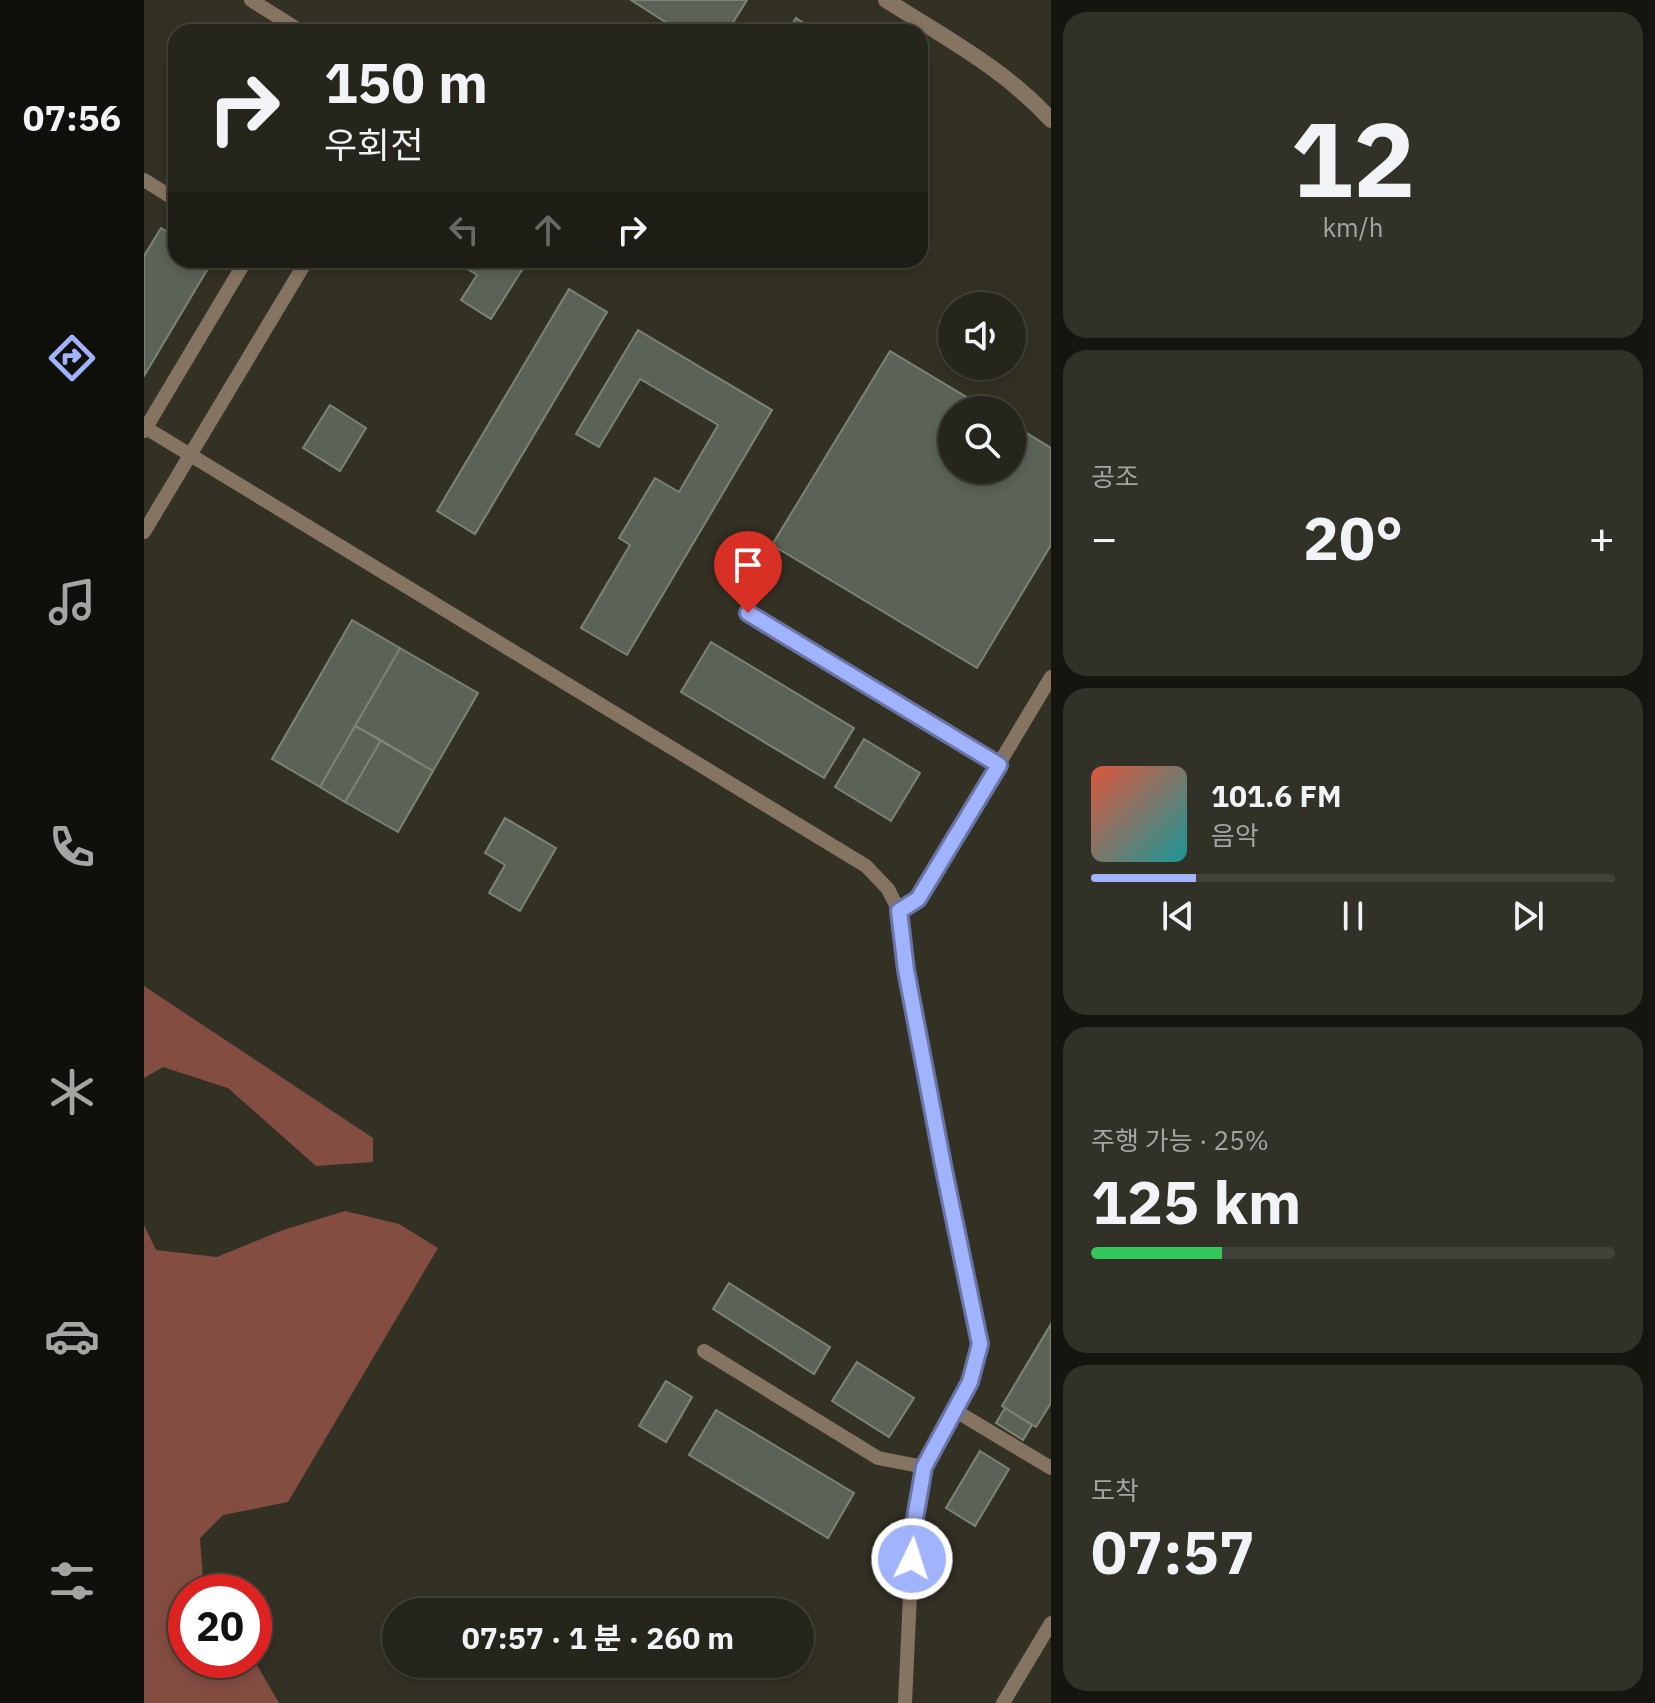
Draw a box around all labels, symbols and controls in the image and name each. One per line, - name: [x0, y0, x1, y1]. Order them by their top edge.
- text: 150 m: [324, 46, 488, 118]
- icon: right: [192, 56, 296, 160]
- text: 12: [1291, 90, 1415, 226]
- text: 07:56: [23, 94, 121, 141]
- text: 우회전: [324, 121, 423, 168]
- icon: left: [442, 208, 486, 252]
- icon: ahead: [526, 208, 570, 252]
- icon: right: [610, 208, 654, 252]
- text: km/h: [1322, 210, 1384, 244]
- map controls: [938, 292, 1026, 484]
- button: sound: [938, 292, 1026, 380]
- icon: directions: [44, 330, 100, 386]
- button: search: [938, 396, 1026, 484]
- text: 공조: [1091, 459, 1139, 493]
- text: 20°: [1303, 498, 1403, 577]
- text: −: [1091, 509, 1117, 566]
- text: +: [1589, 509, 1615, 566]
- pin: [714, 531, 782, 613]
- icon: arrive: [726, 543, 770, 587]
- icon: music: [44, 574, 100, 630]
- text: 101.6 FM: [1211, 776, 1342, 815]
- text: 음악: [1211, 818, 1259, 852]
- icon: phone: [44, 819, 100, 875]
- icon: previous: [1156, 894, 1200, 938]
- icon: pause: [1331, 894, 1375, 938]
- icon: next: [1506, 894, 1550, 938]
- icon: climate: [44, 1064, 100, 1120]
- text: 주행 가능 · 25%: [1091, 1123, 1269, 1157]
- text: 125 km: [1091, 1162, 1301, 1241]
- icon: car: [44, 1308, 100, 1364]
- text: 도착: [1091, 1473, 1139, 1507]
- text: 07:57: [1091, 1512, 1255, 1591]
- position arrow: [870, 1517, 954, 1601]
- icon: filters: [44, 1553, 100, 1609]
- speed limit sign: 20: [168, 1574, 272, 1678]
- text: 07:57 · 1 분 · 260 m: [462, 1618, 734, 1657]

